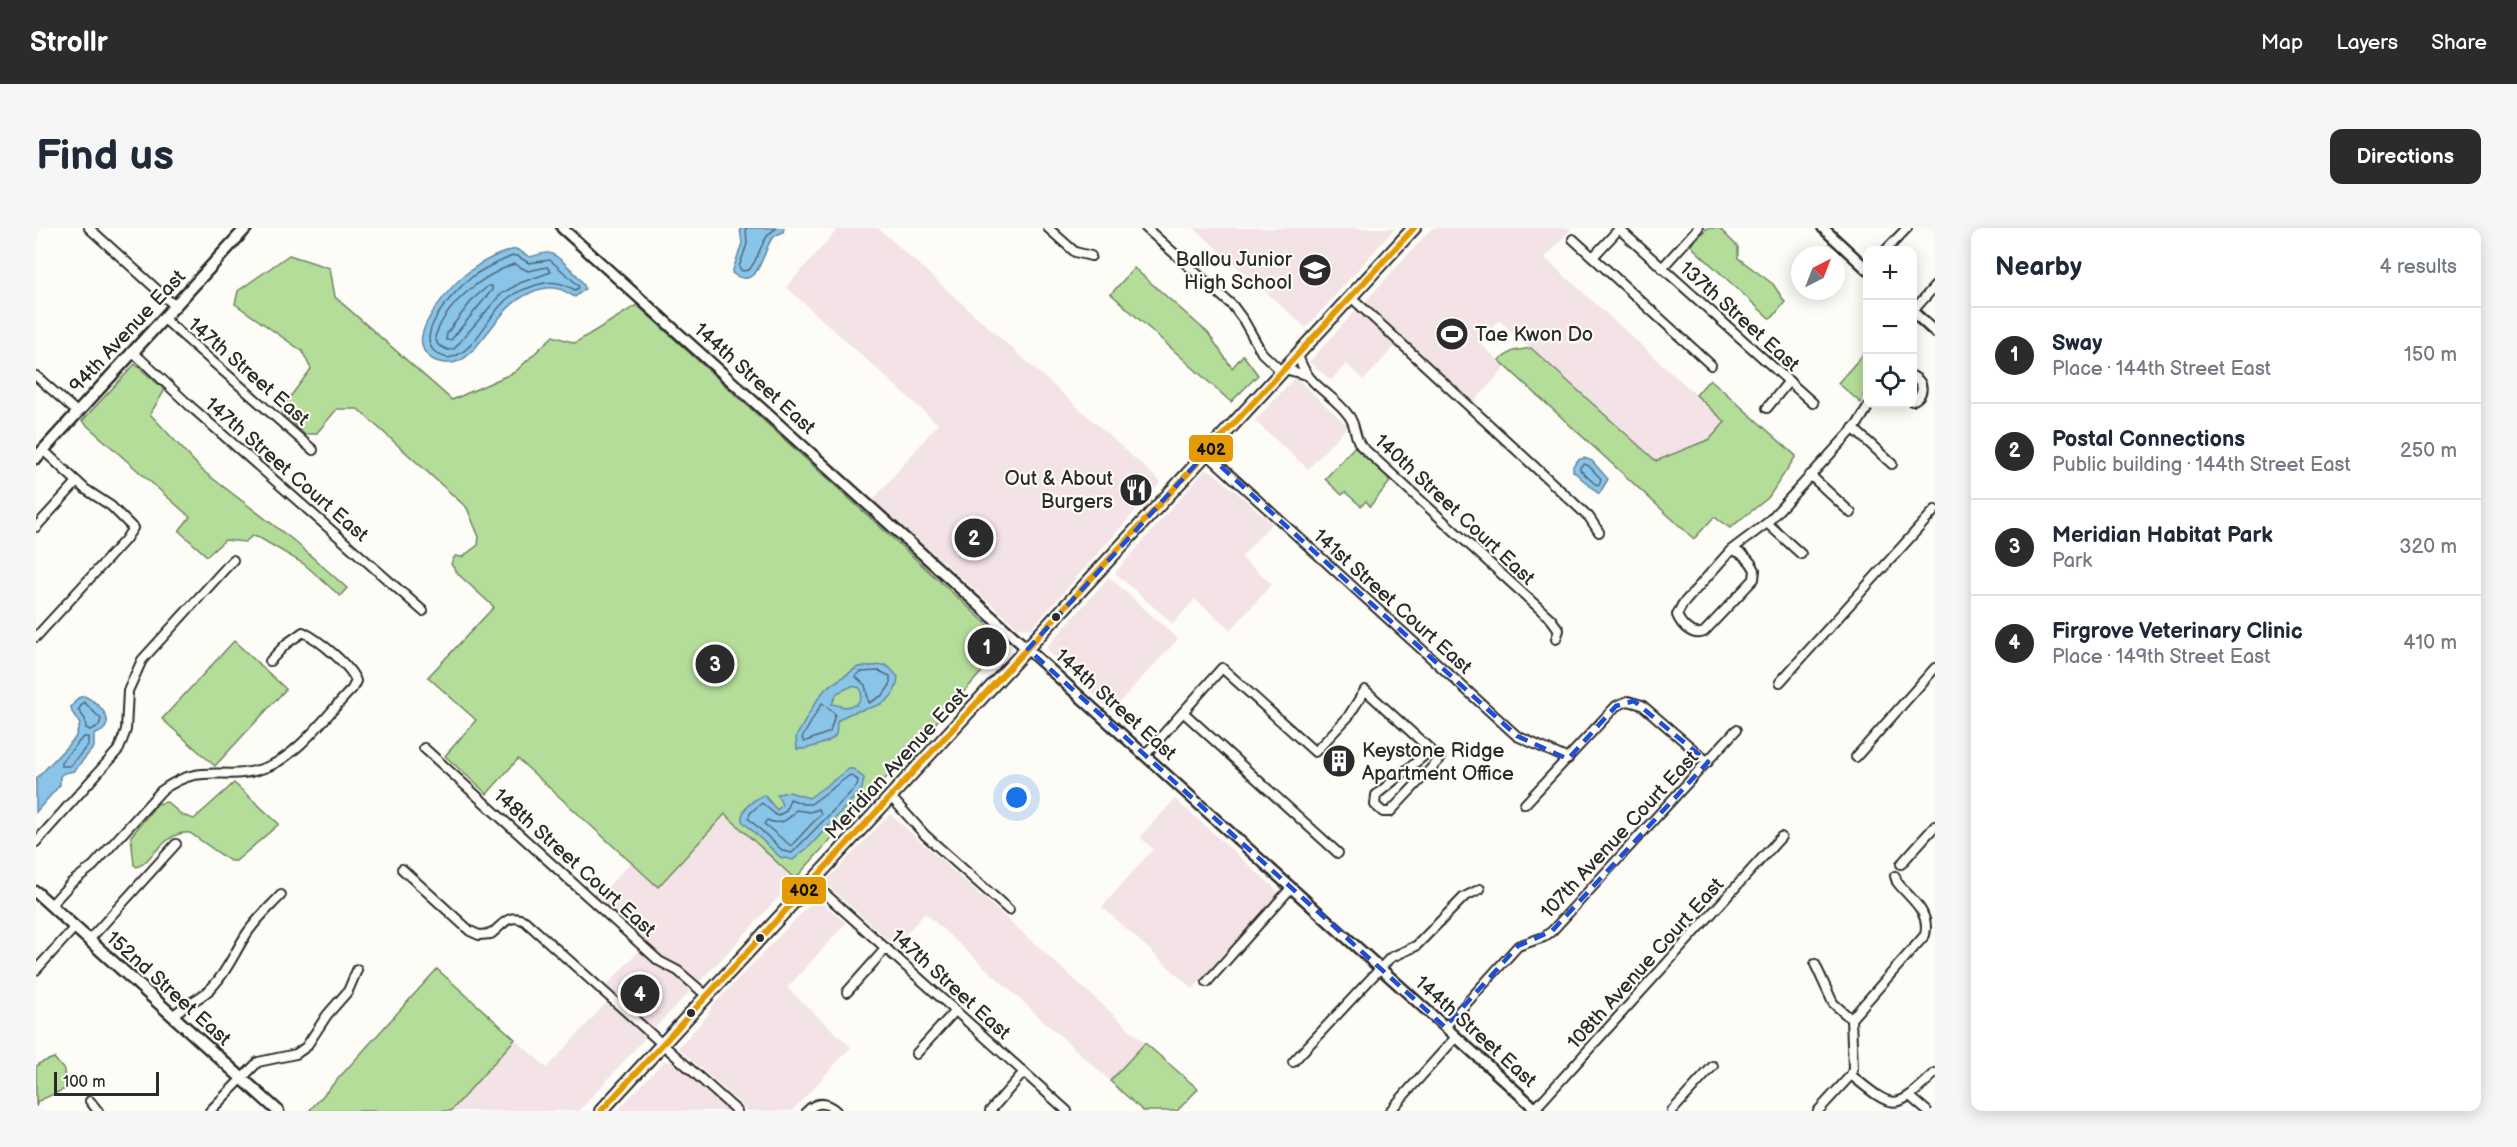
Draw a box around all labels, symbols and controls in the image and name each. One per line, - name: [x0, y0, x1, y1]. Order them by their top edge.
- text: Strollr: [30, 26, 108, 59]
- text: Map: [2261, 30, 2303, 55]
- text: Layers: [2336, 30, 2398, 55]
- text: Share: [2431, 30, 2487, 55]
- button: Directions: [2330, 129, 2481, 184]
- text: Find us: [36, 131, 174, 182]
- north arrow: [1791, 246, 1845, 300]
- map controls: [1863, 246, 1917, 408]
- button: +: [1863, 246, 1917, 300]
- place label: Ballou Junior High School: [1175, 248, 1293, 295]
- school or university icon: Ballou Junior High School: [1297, 252, 1333, 288]
- text: Nearby: [1995, 252, 2082, 283]
- text: 4 results: [2379, 255, 2457, 279]
- street label: 137th Street East: [1674, 257, 1804, 377]
- street label: 94th Avenue East: [65, 265, 191, 398]
- button: −: [1863, 300, 1917, 354]
- street label: 147th Street East: [183, 313, 314, 431]
- sports icon: Tae Kwon Do: [1434, 316, 1470, 352]
- street label: 144th Street East: [689, 318, 820, 440]
- place label: Tae Kwon Do: [1475, 323, 1593, 347]
- text: Sway: [2052, 330, 2102, 357]
- text: 1: [2010, 343, 2019, 367]
- text: 150 m: [2404, 343, 2457, 367]
- button: locate: [1863, 354, 1917, 408]
- text: Place · 144th Street East: [2052, 357, 2271, 381]
- street label: 147th Street Court East: [200, 392, 373, 547]
- text: Postal Connections: [2052, 426, 2245, 453]
- street label: 140th Street Court East: [1369, 429, 1539, 590]
- line badge: 402: [1188, 434, 1234, 463]
- text: 2: [2009, 439, 2020, 463]
- text: 250 m: [2400, 439, 2457, 463]
- text: 402: [1197, 441, 1226, 460]
- text: Public building · 144th Street East: [2052, 453, 2351, 477]
- place label: Out & About Burgers: [1005, 467, 1113, 514]
- restaurant icon: Out & About Burgers: [1118, 472, 1154, 508]
- pin: 2: [954, 516, 994, 560]
- text: Meridian Habitat Park: [2052, 522, 2273, 549]
- street label: 141st Street Court East: [1308, 524, 1477, 679]
- text: 3: [2009, 535, 2020, 559]
- text: 320 m: [2399, 535, 2457, 559]
- text: Park: [2052, 549, 2092, 573]
- unlabelled marker: [1050, 611, 1062, 623]
- text: Firgrove Veterinary Clinic: [2052, 618, 2303, 645]
- pin: 1: [968, 624, 1006, 670]
- text: 4: [2009, 631, 2020, 655]
- text: 410 m: [2403, 631, 2457, 655]
- pin: 3: [696, 642, 734, 686]
- street label: 144th Street East: [1050, 644, 1181, 766]
- text: Place · 149th Street East: [2052, 645, 2270, 669]
- street label: Meridian Avenue East: [820, 683, 973, 844]
- place label: Keystone Ridge Apartment Office: [1362, 739, 1514, 786]
- building icon: Keystone Ridge Apartment Office: [1321, 743, 1357, 779]
- street label: 107th Avenue Court East: [1536, 746, 1704, 923]
- your location: [1002, 783, 1031, 812]
- street label: 148th Street Court East: [488, 784, 660, 942]
- street label: 108th Avenue Court East: [1562, 873, 1729, 1054]
- line badge: 402: [781, 876, 827, 905]
- text: 402: [790, 882, 819, 901]
- street label: 147th Street East: [886, 925, 1015, 1045]
- street label: 152nd Street East: [101, 926, 236, 1051]
- unlabelled marker: [754, 932, 766, 944]
- street label: 144th Street East: [1410, 971, 1541, 1093]
- pin: 4: [620, 972, 660, 1017]
- unlabelled marker: [685, 1007, 697, 1019]
- scale bar: [54, 1069, 159, 1096]
- text: 100 m: [63, 1073, 106, 1092]

